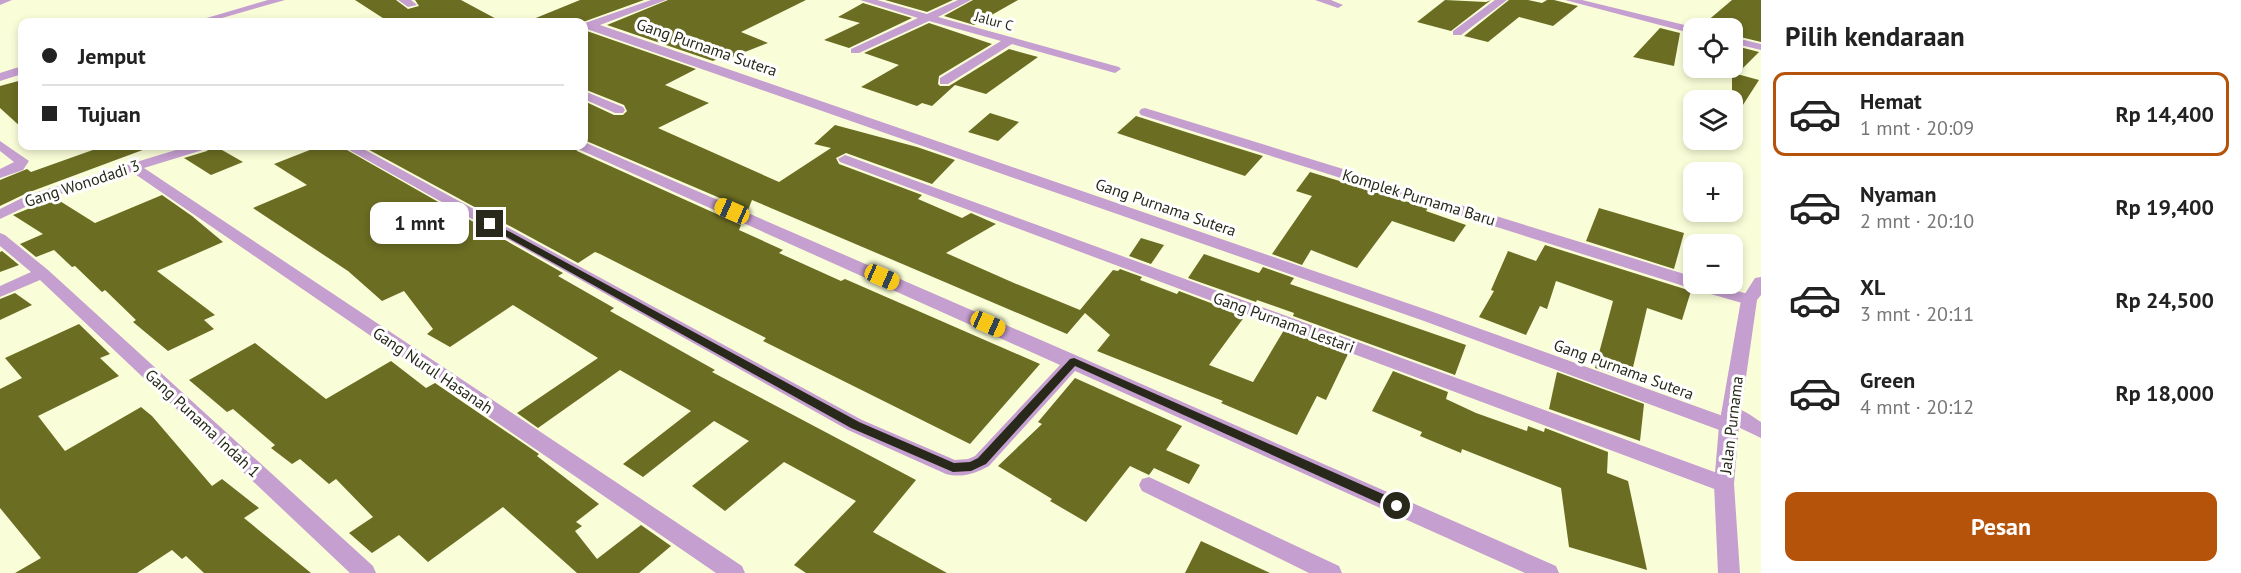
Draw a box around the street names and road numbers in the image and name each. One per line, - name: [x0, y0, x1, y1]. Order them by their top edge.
- street label: Jalur C: [972, 7, 1015, 35]
- street label: Gang Purnama Sutera: [634, 14, 780, 80]
- street label: Gang Wonodadi 3: [22, 155, 142, 211]
- street label: Komplek Purnama Baru: [1340, 164, 1498, 230]
- street label: Gang Purnama Sutera: [1093, 174, 1239, 240]
- street label: Gang Purnama Lestari: [1211, 287, 1357, 357]
- street label: Gang Nurul Hasanah: [369, 322, 497, 418]
- street label: Gang Purnama Sutera: [1551, 334, 1697, 404]
- street label: Gang Punama Indah 1: [141, 365, 265, 481]
- street label: Jalan Purnama: [1715, 375, 1747, 476]

